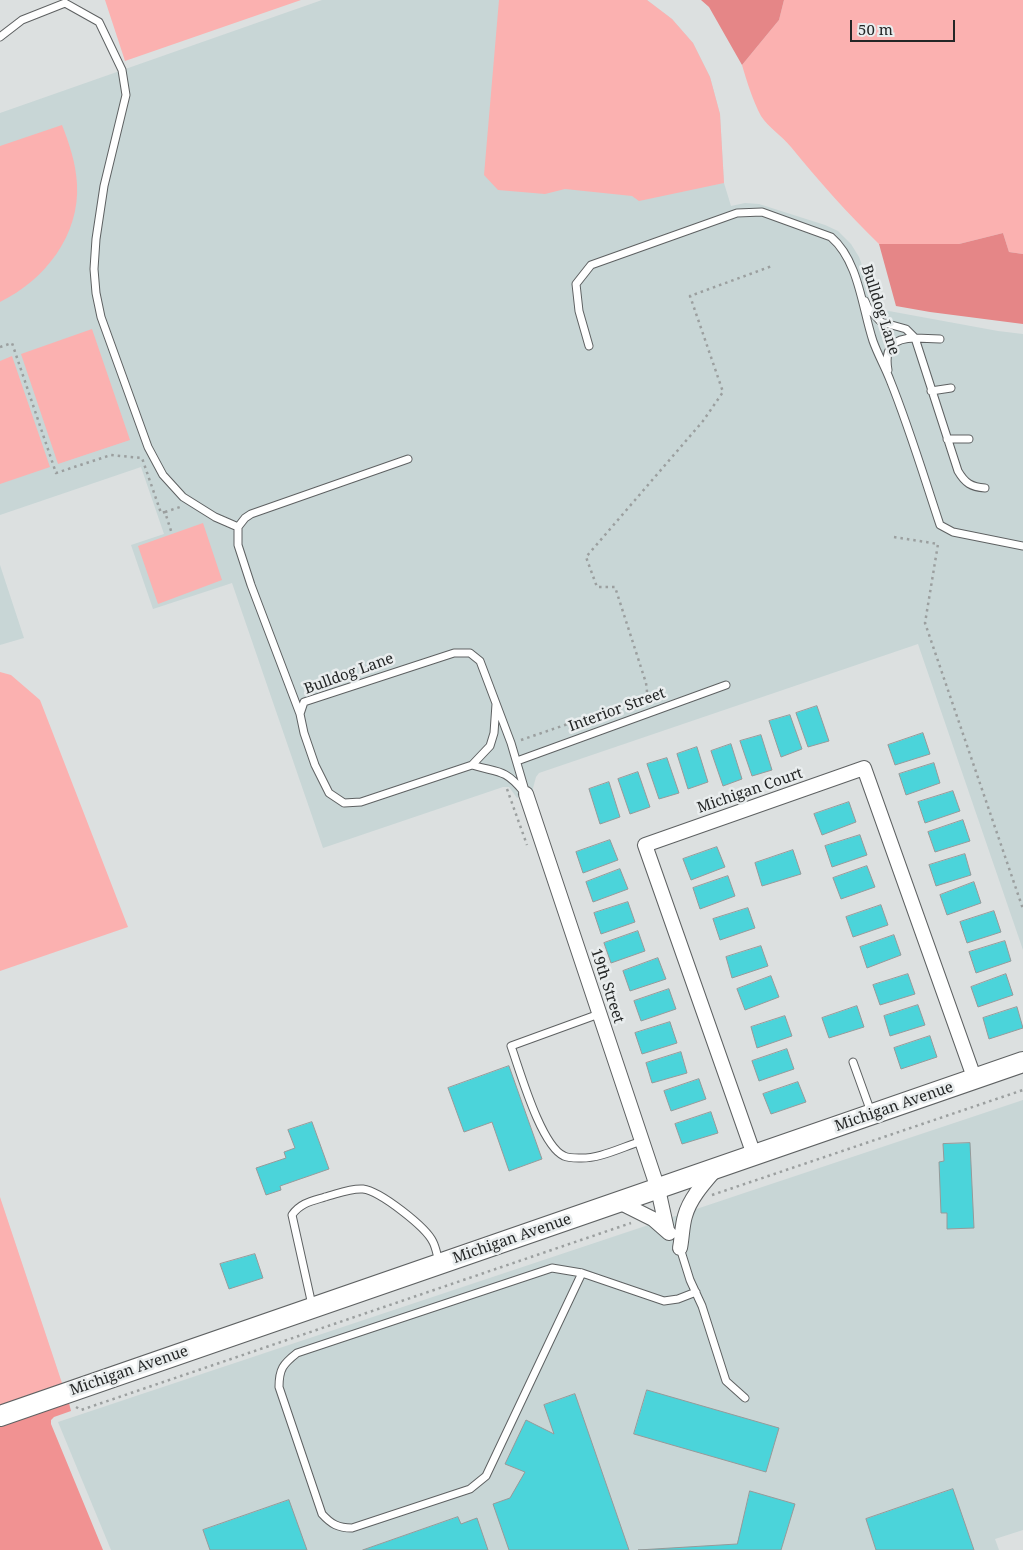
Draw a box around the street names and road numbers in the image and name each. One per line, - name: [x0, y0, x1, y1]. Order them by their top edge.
- street label: Bulldog Lane: [857, 263, 903, 357]
- street label: Bulldog Lane: [302, 649, 396, 699]
- street label: Interior Street: [566, 684, 668, 736]
- street label: Michigan Court: [695, 765, 805, 817]
- street label: 19th Street: [586, 946, 628, 1026]
- street label: Michigan Avenue: [832, 1078, 956, 1136]
- street label: Michigan Avenue: [450, 1210, 574, 1268]
- street label: Michigan Avenue: [67, 1342, 191, 1400]

